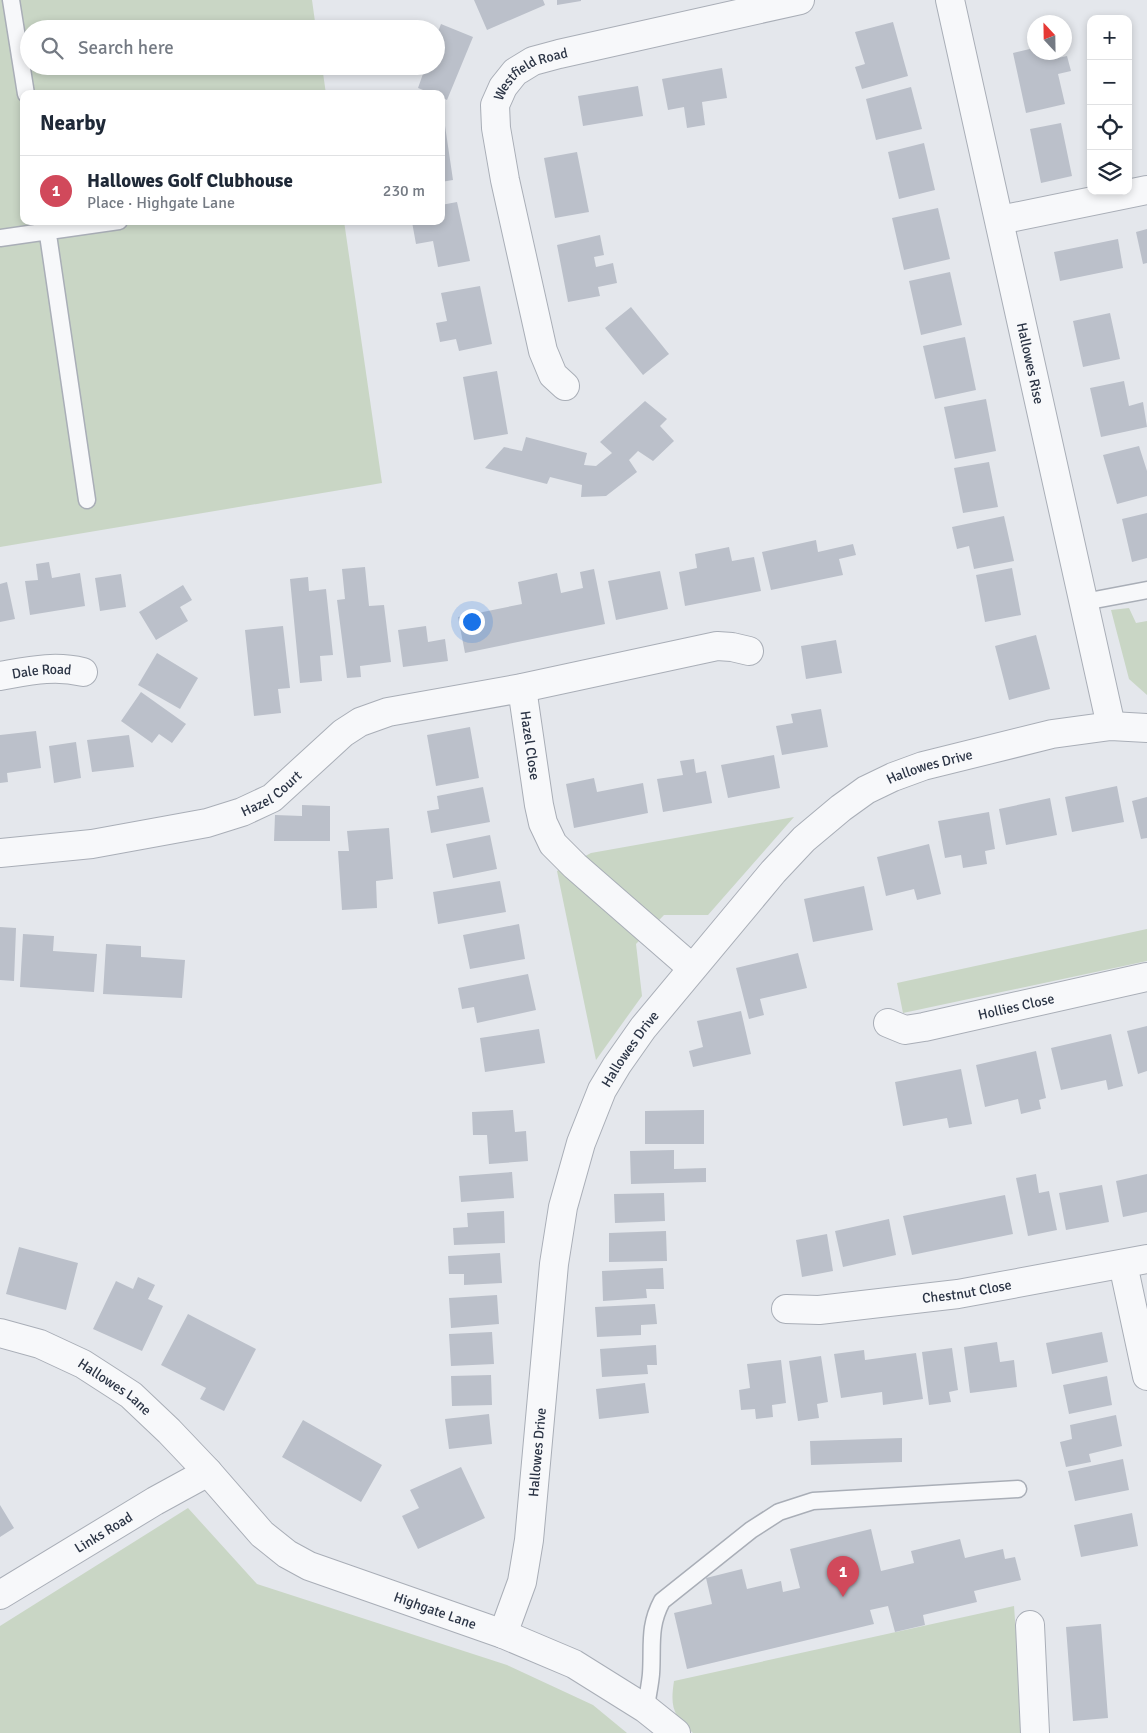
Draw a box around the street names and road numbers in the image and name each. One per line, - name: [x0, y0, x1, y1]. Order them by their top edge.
- street label: Westfield Road: [490, 44, 569, 103]
- street label: Hallowes Rise: [1013, 321, 1047, 406]
- street label: Dale Road: [10, 661, 72, 683]
- street label: Hazel Close: [516, 710, 543, 781]
- street label: Hallowes Drive: [884, 746, 974, 788]
- street label: Hazel Court: [238, 767, 306, 820]
- street label: Hollies Close: [976, 990, 1056, 1024]
- street label: Hallowes Drive: [598, 1008, 663, 1090]
- street label: Chestnut Close: [921, 1276, 1013, 1307]
- street label: Hallowes Lane: [75, 1355, 155, 1419]
- street label: Hallowes Drive: [525, 1407, 550, 1498]
- street label: Links Road: [72, 1509, 136, 1557]
- street label: Highgate Lane: [391, 1588, 479, 1633]

